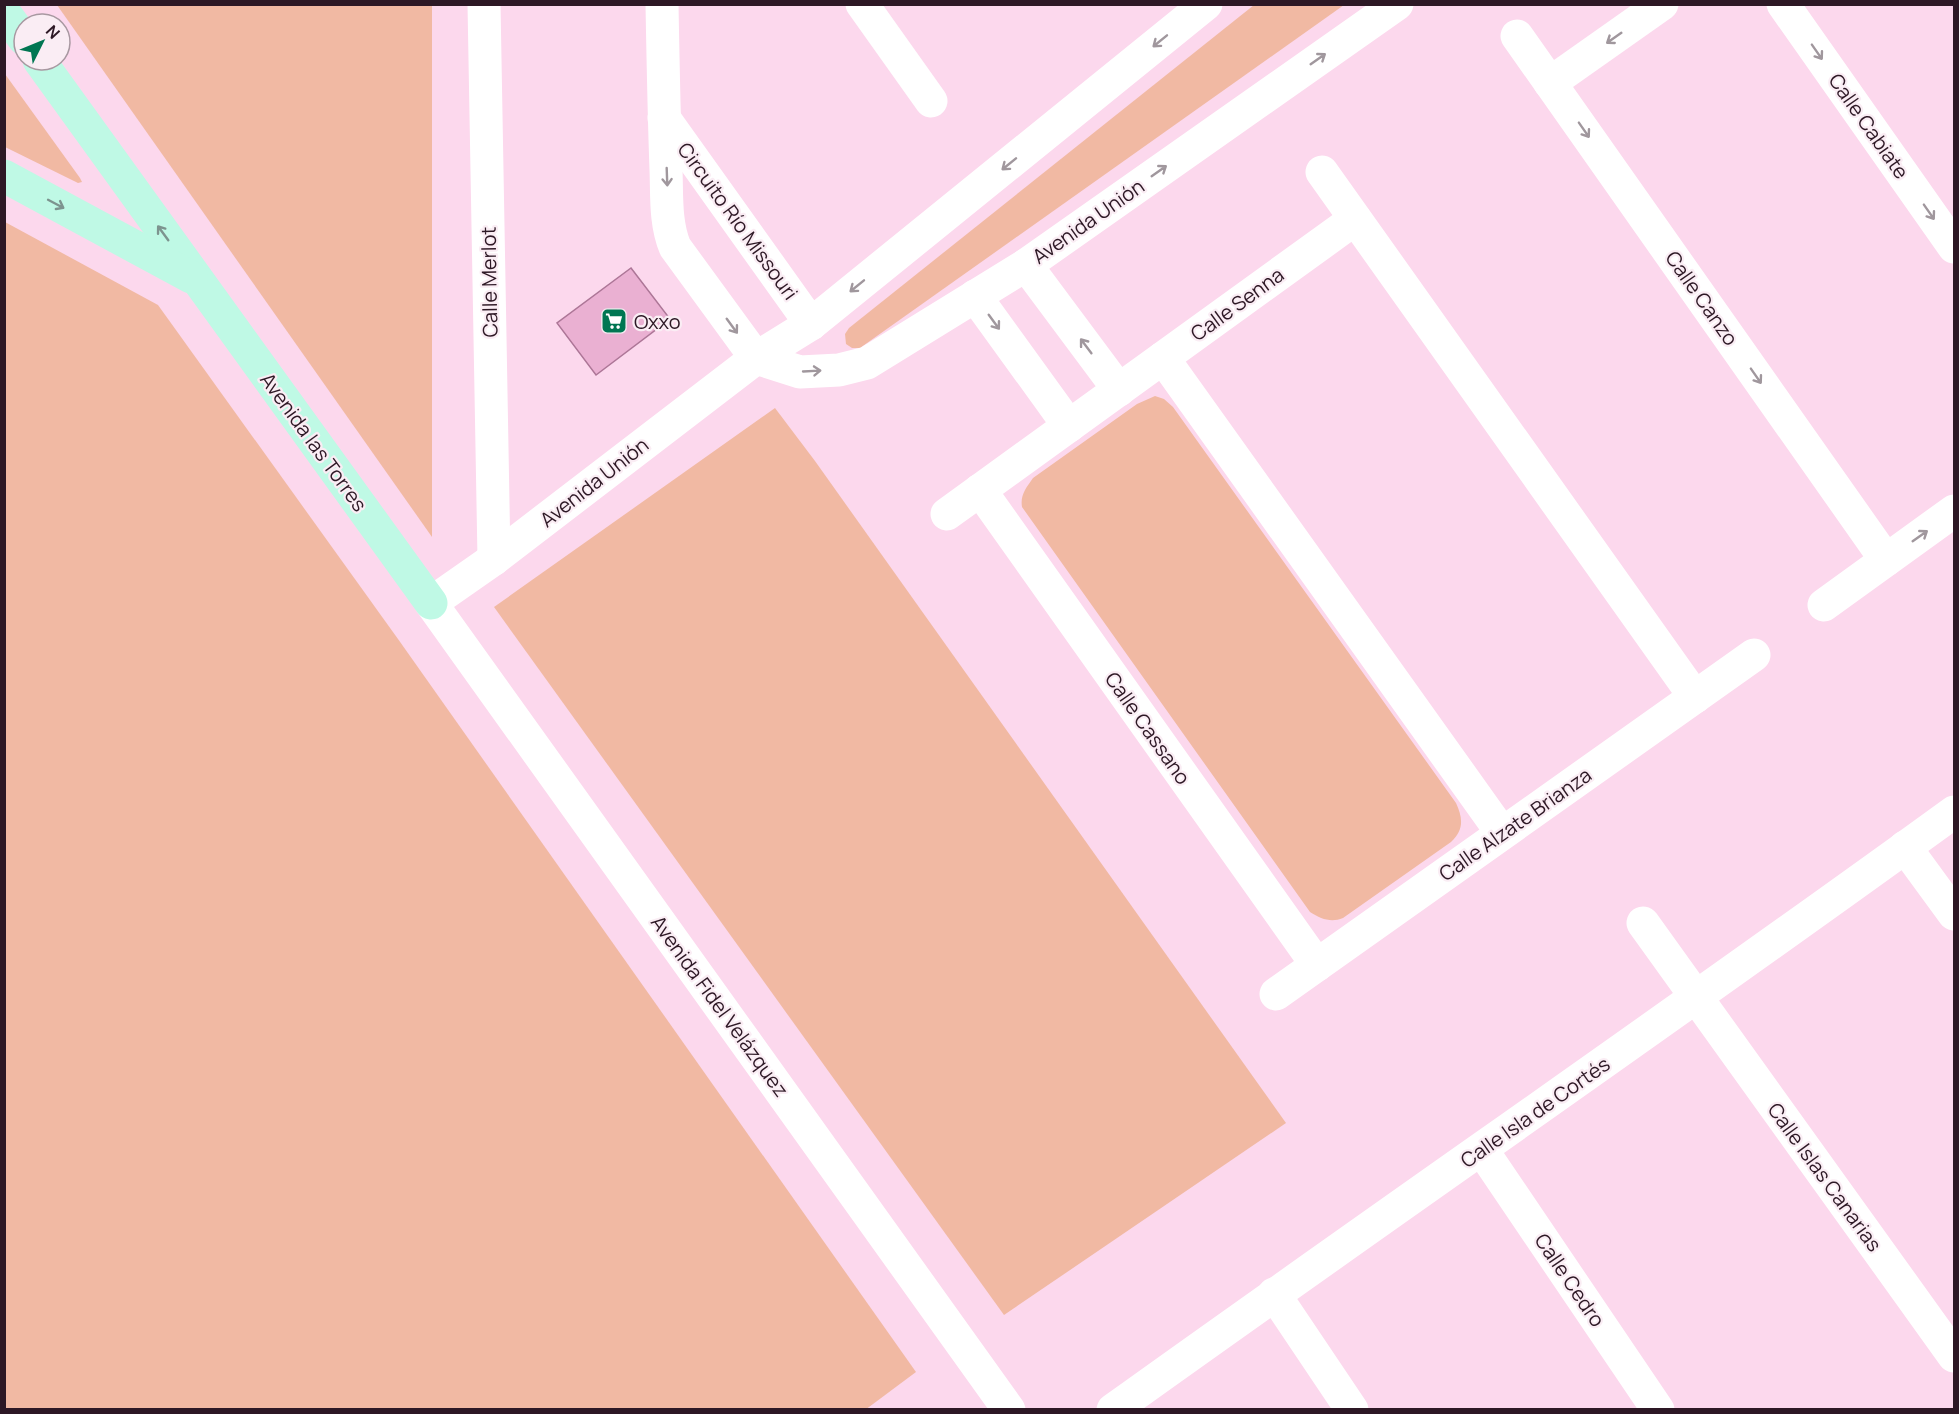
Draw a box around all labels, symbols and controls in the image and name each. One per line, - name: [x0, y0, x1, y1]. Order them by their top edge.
- north arrow: [12, 12, 72, 72]
- text: N: [41, 20, 65, 43]
- one-way arrow: [1606, 32, 1622, 44]
- one-way arrow: [1153, 34, 1168, 48]
- one-way arrow: [1811, 44, 1823, 60]
- one-way arrow: [1310, 53, 1326, 65]
- street label: Calle Cabiate: [1823, 68, 1915, 184]
- one-way arrow: [1578, 122, 1590, 138]
- street label: Circuito Río Missouri: [672, 137, 804, 305]
- one-way arrow: [1001, 157, 1017, 170]
- one-way arrow: [1150, 165, 1166, 178]
- one-way arrow: [661, 166, 672, 186]
- street label: Avenida Unión: [1027, 172, 1149, 270]
- one-way arrow: [47, 198, 64, 210]
- one-way arrow: [1923, 203, 1935, 219]
- one-way arrow: [157, 225, 170, 241]
- street label: Calle Merlot: [475, 226, 503, 338]
- street label: Calle Canzo: [1660, 245, 1745, 351]
- street label: Calle Senna: [1185, 261, 1289, 347]
- one-way arrow: [849, 280, 865, 293]
- supermarket icon: Oxxo: [599, 306, 629, 336]
- place label: Oxxo: [634, 308, 681, 335]
- one-way arrow: [988, 313, 1000, 329]
- one-way arrow: [726, 317, 738, 333]
- one-way arrow: [1080, 338, 1092, 354]
- one-way arrow: [802, 366, 821, 377]
- street label: Avenida las Torres: [254, 367, 374, 517]
- one-way arrow: [1750, 367, 1762, 383]
- street label: Avenida Unión: [534, 431, 654, 533]
- one-way arrow: [1912, 530, 1928, 542]
- street label: Calle Cassano: [1099, 666, 1197, 790]
- street label: Calle Alzate Brianza: [1433, 761, 1597, 887]
- street label: Avenida Fidel Velázquez: [645, 910, 795, 1102]
- street label: Calle Isla de Cortés: [1455, 1050, 1615, 1174]
- street label: Calle Islas Canarias: [1762, 1097, 1888, 1257]
- street label: Calle Cedro: [1529, 1228, 1611, 1332]

